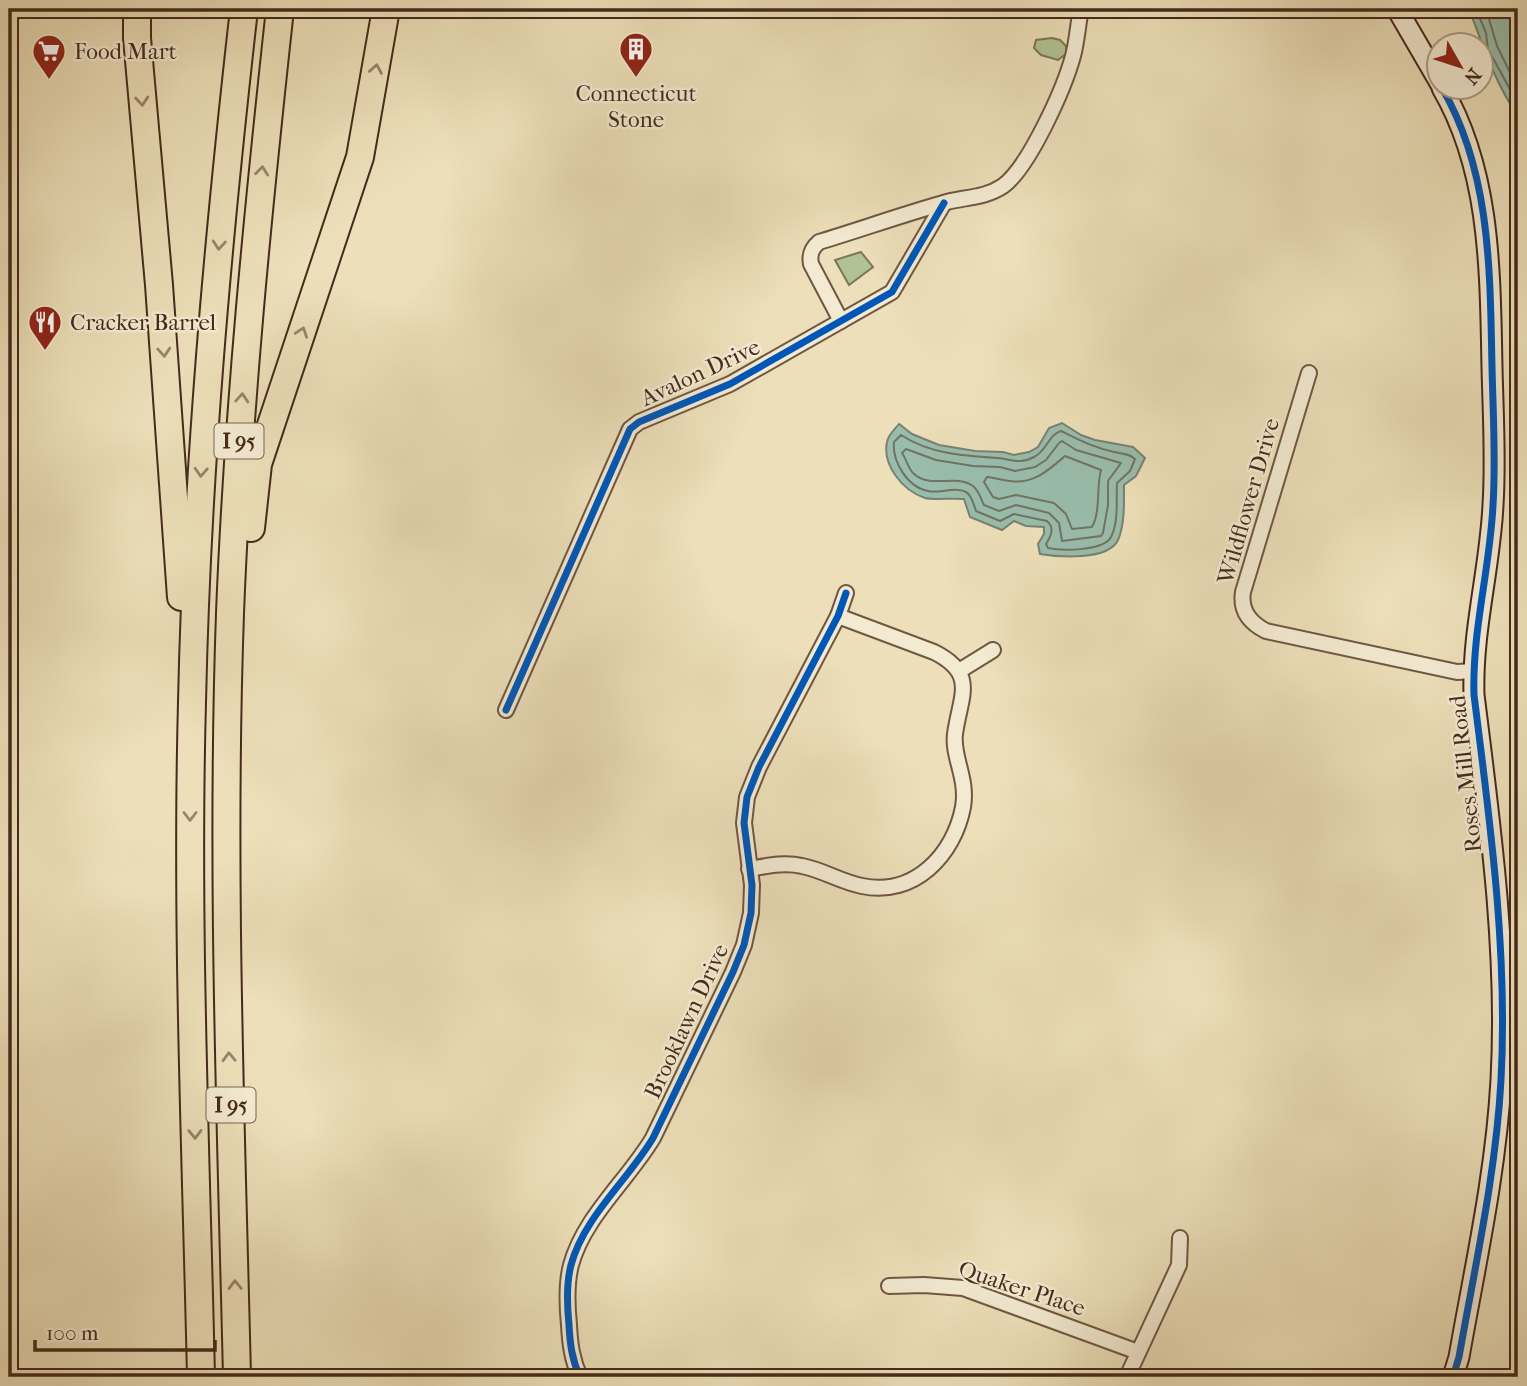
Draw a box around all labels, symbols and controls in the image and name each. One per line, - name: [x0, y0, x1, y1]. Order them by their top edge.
- building icon: Connecticut Stone: [617, 30, 655, 79]
- supermarket icon: Food Mart: [30, 32, 68, 81]
- north arrow: [1426, 32, 1496, 102]
- place label: Food Mart: [74, 38, 177, 65]
- one-way arrow: [368, 63, 383, 75]
- text: N: [1459, 64, 1486, 89]
- place label: Connecticut Stone: [575, 80, 697, 133]
- one-way arrow: [135, 95, 150, 107]
- one-way arrow: [255, 165, 270, 177]
- one-way arrow: [212, 240, 227, 251]
- restaurant icon: Cracker Barrel: [26, 303, 64, 352]
- place label: Cracker Barrel: [70, 309, 217, 336]
- one-way arrow: [294, 327, 308, 339]
- street label: Avalon Drive: [635, 333, 764, 412]
- one-way arrow: [156, 347, 171, 358]
- one-way arrow: [234, 392, 249, 403]
- street label: Wildflower Drive: [1212, 415, 1285, 588]
- road number: I 95: [215, 424, 264, 458]
- one-way arrow: [194, 467, 209, 478]
- street label: Roses Mill Road: [1444, 693, 1487, 854]
- one-way arrow: [182, 811, 198, 822]
- street label: Brooklawn Drive: [639, 939, 734, 1103]
- one-way arrow: [222, 1051, 237, 1062]
- road number: I 95: [206, 1088, 256, 1122]
- one-way arrow: [188, 1129, 203, 1140]
- street label: Quaker Place: [955, 1255, 1088, 1322]
- one-way arrow: [227, 1279, 243, 1289]
- scale bar: [35, 1309, 215, 1353]
- text: 100 m: [46, 1321, 99, 1345]

